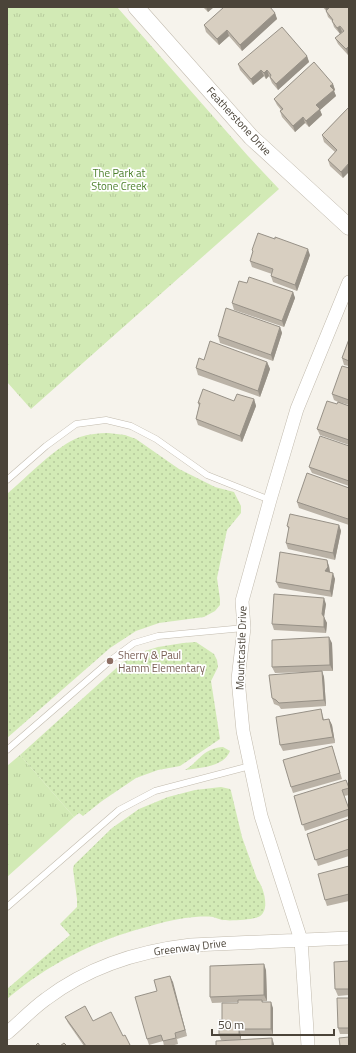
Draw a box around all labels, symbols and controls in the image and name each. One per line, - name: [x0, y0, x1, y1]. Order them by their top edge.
- street label: Featherstone Drive: [203, 83, 275, 159]
- park label: The Park at Stone Creek: [91, 165, 147, 194]
- street label: Mountcastle Drive: [232, 605, 250, 690]
- place label: Sherry & Paul Hamm Elementary: [118, 647, 206, 676]
- marker: Sherry & Paul Hamm Elementary: [105, 656, 115, 666]
- street label: Greenway Drive: [153, 935, 228, 959]
- scale bar: [212, 1011, 334, 1037]
- text: 50 m: [218, 1015, 244, 1034]

